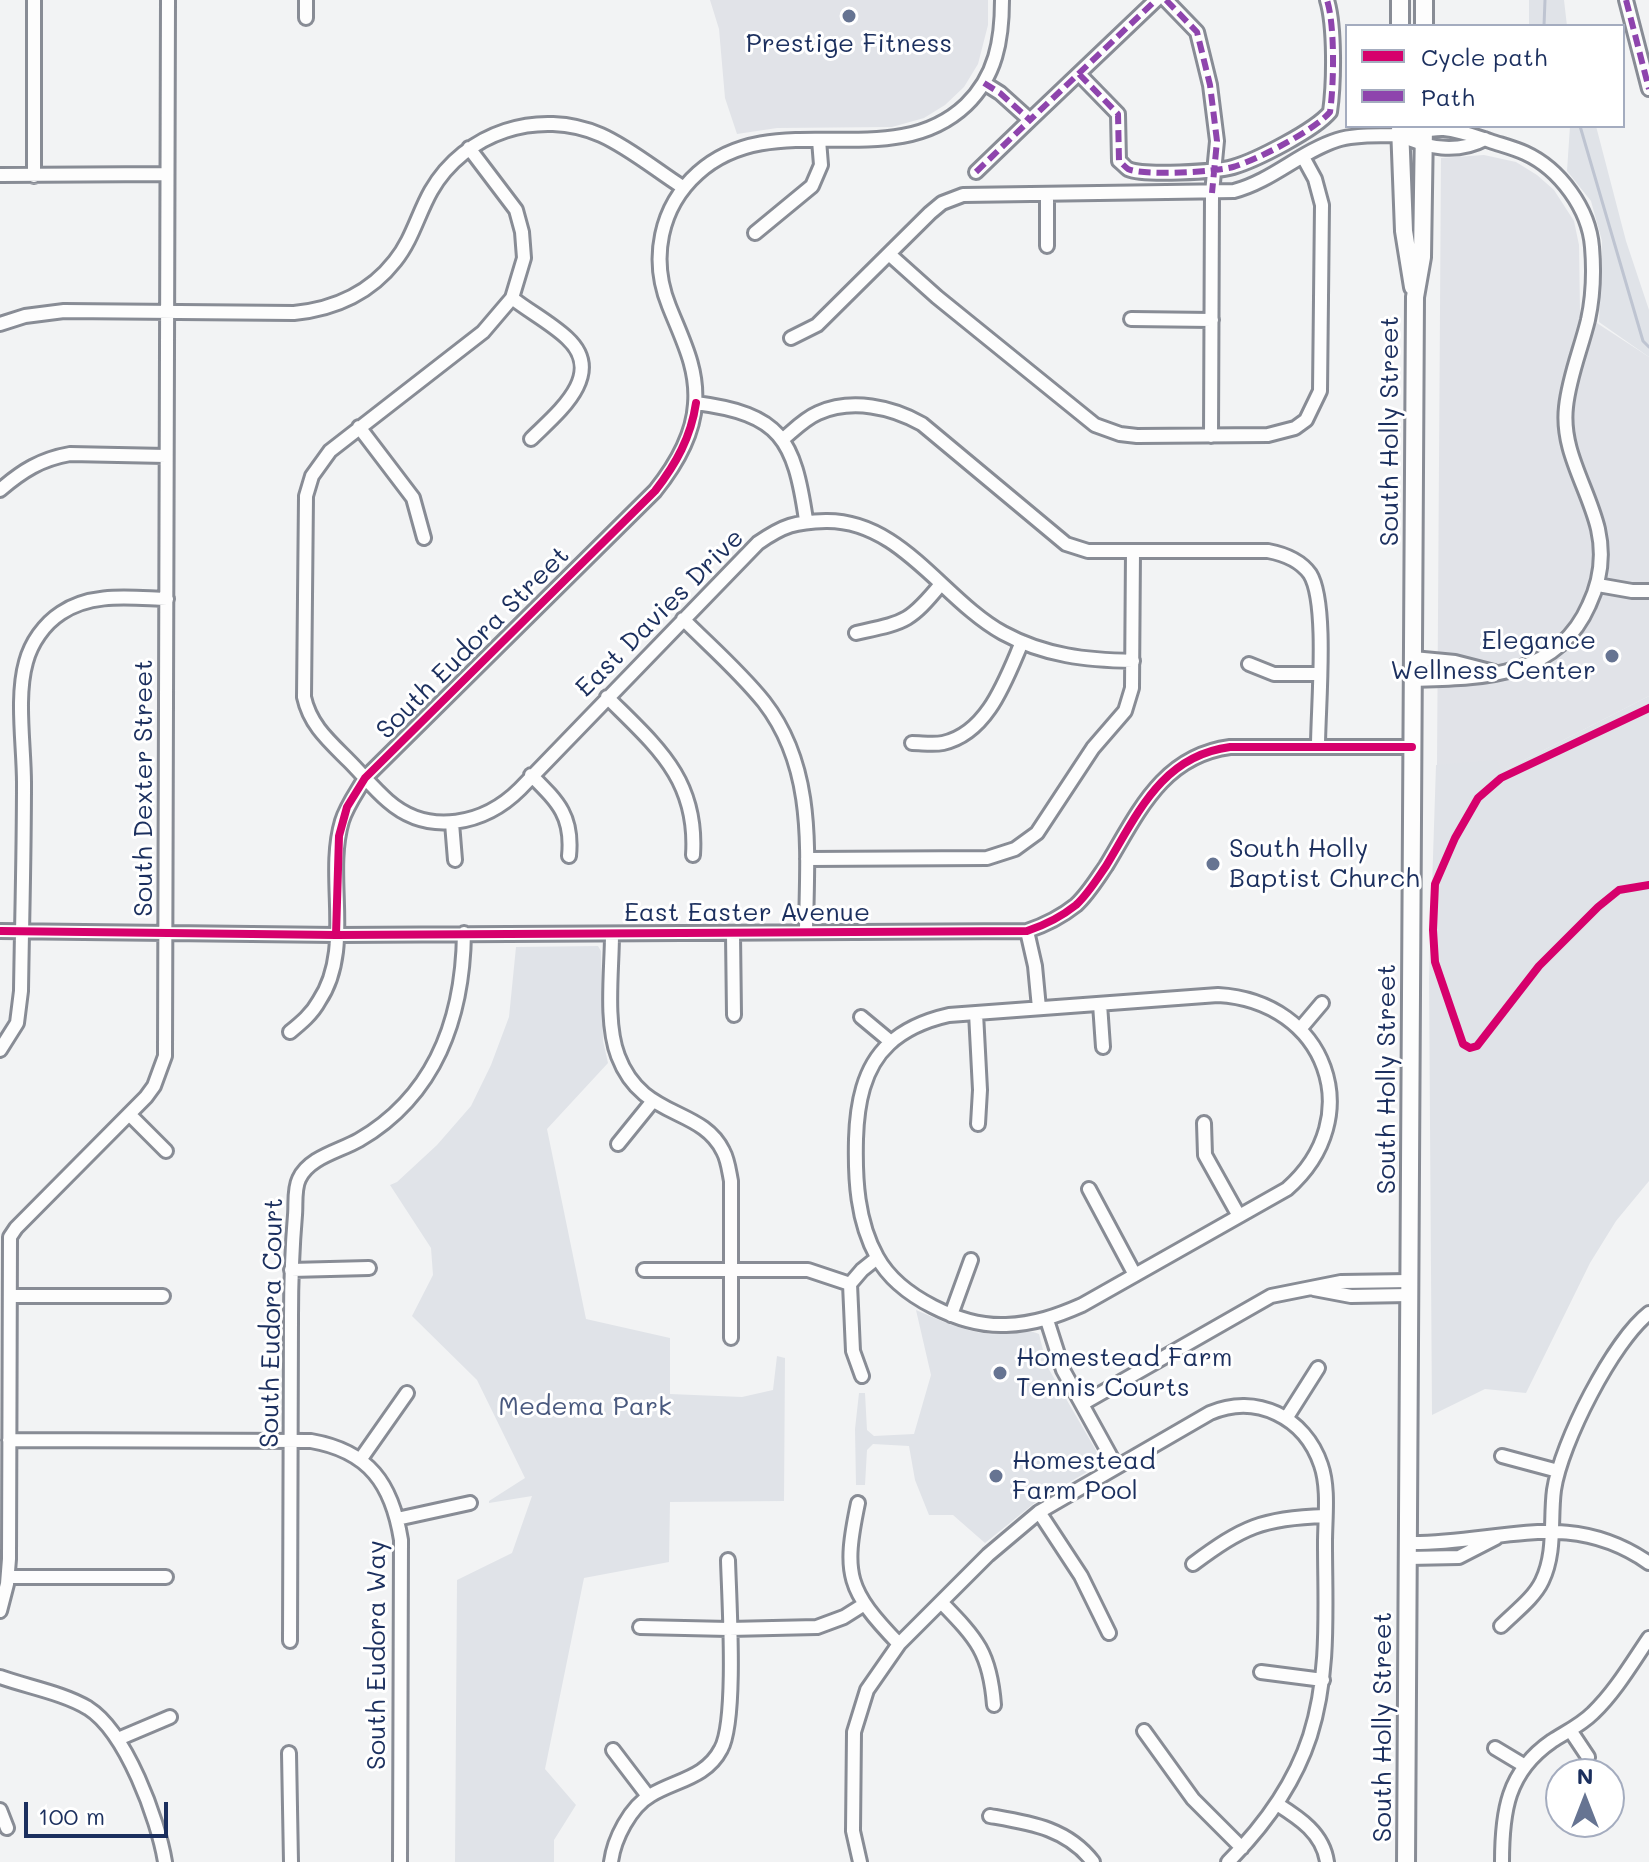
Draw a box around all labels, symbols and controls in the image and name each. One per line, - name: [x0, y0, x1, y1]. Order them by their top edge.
- marker: Prestige Fitness: [840, 7, 858, 25]
- legend: [1345, 24, 1625, 128]
- place label: Prestige Fitness: [746, 28, 952, 60]
- text: Cycle path: [1421, 41, 1547, 72]
- text: Path: [1421, 81, 1475, 112]
- street label: South Holly Street: [1374, 316, 1406, 546]
- street label: East Davies Drive: [569, 522, 751, 704]
- street label: South Eudora Street: [370, 540, 576, 746]
- place label: Elegance Wellness Center: [1390, 625, 1596, 686]
- marker: Elegance Wellness Center: [1603, 647, 1621, 665]
- street label: South Dexter Street: [128, 659, 160, 917]
- place label: South Holly Baptist Church: [1229, 833, 1420, 894]
- marker: South Holly Baptist Church: [1204, 855, 1222, 873]
- street label: East Easter Avenue: [624, 897, 870, 929]
- street label: South Holly Street: [1371, 964, 1403, 1194]
- street label: South Eudora Court: [254, 1198, 290, 1448]
- place label: Homestead Farm Tennis Courts: [1016, 1342, 1232, 1404]
- marker: Homestead Farm Tennis Courts: [991, 1364, 1009, 1382]
- park label: Medema Park: [498, 1391, 672, 1423]
- place label: Homestead Farm Pool: [1012, 1445, 1156, 1506]
- marker: Homestead Farm Pool: [987, 1467, 1005, 1485]
- street label: South Eudora Way: [361, 1540, 393, 1770]
- street label: South Holly Street: [1367, 1612, 1399, 1842]
- north arrow: [1545, 1758, 1625, 1838]
- text: N: [1577, 1761, 1593, 1790]
- scale bar: [28, 1786, 172, 1836]
- text: 100 m: [38, 1800, 105, 1831]

